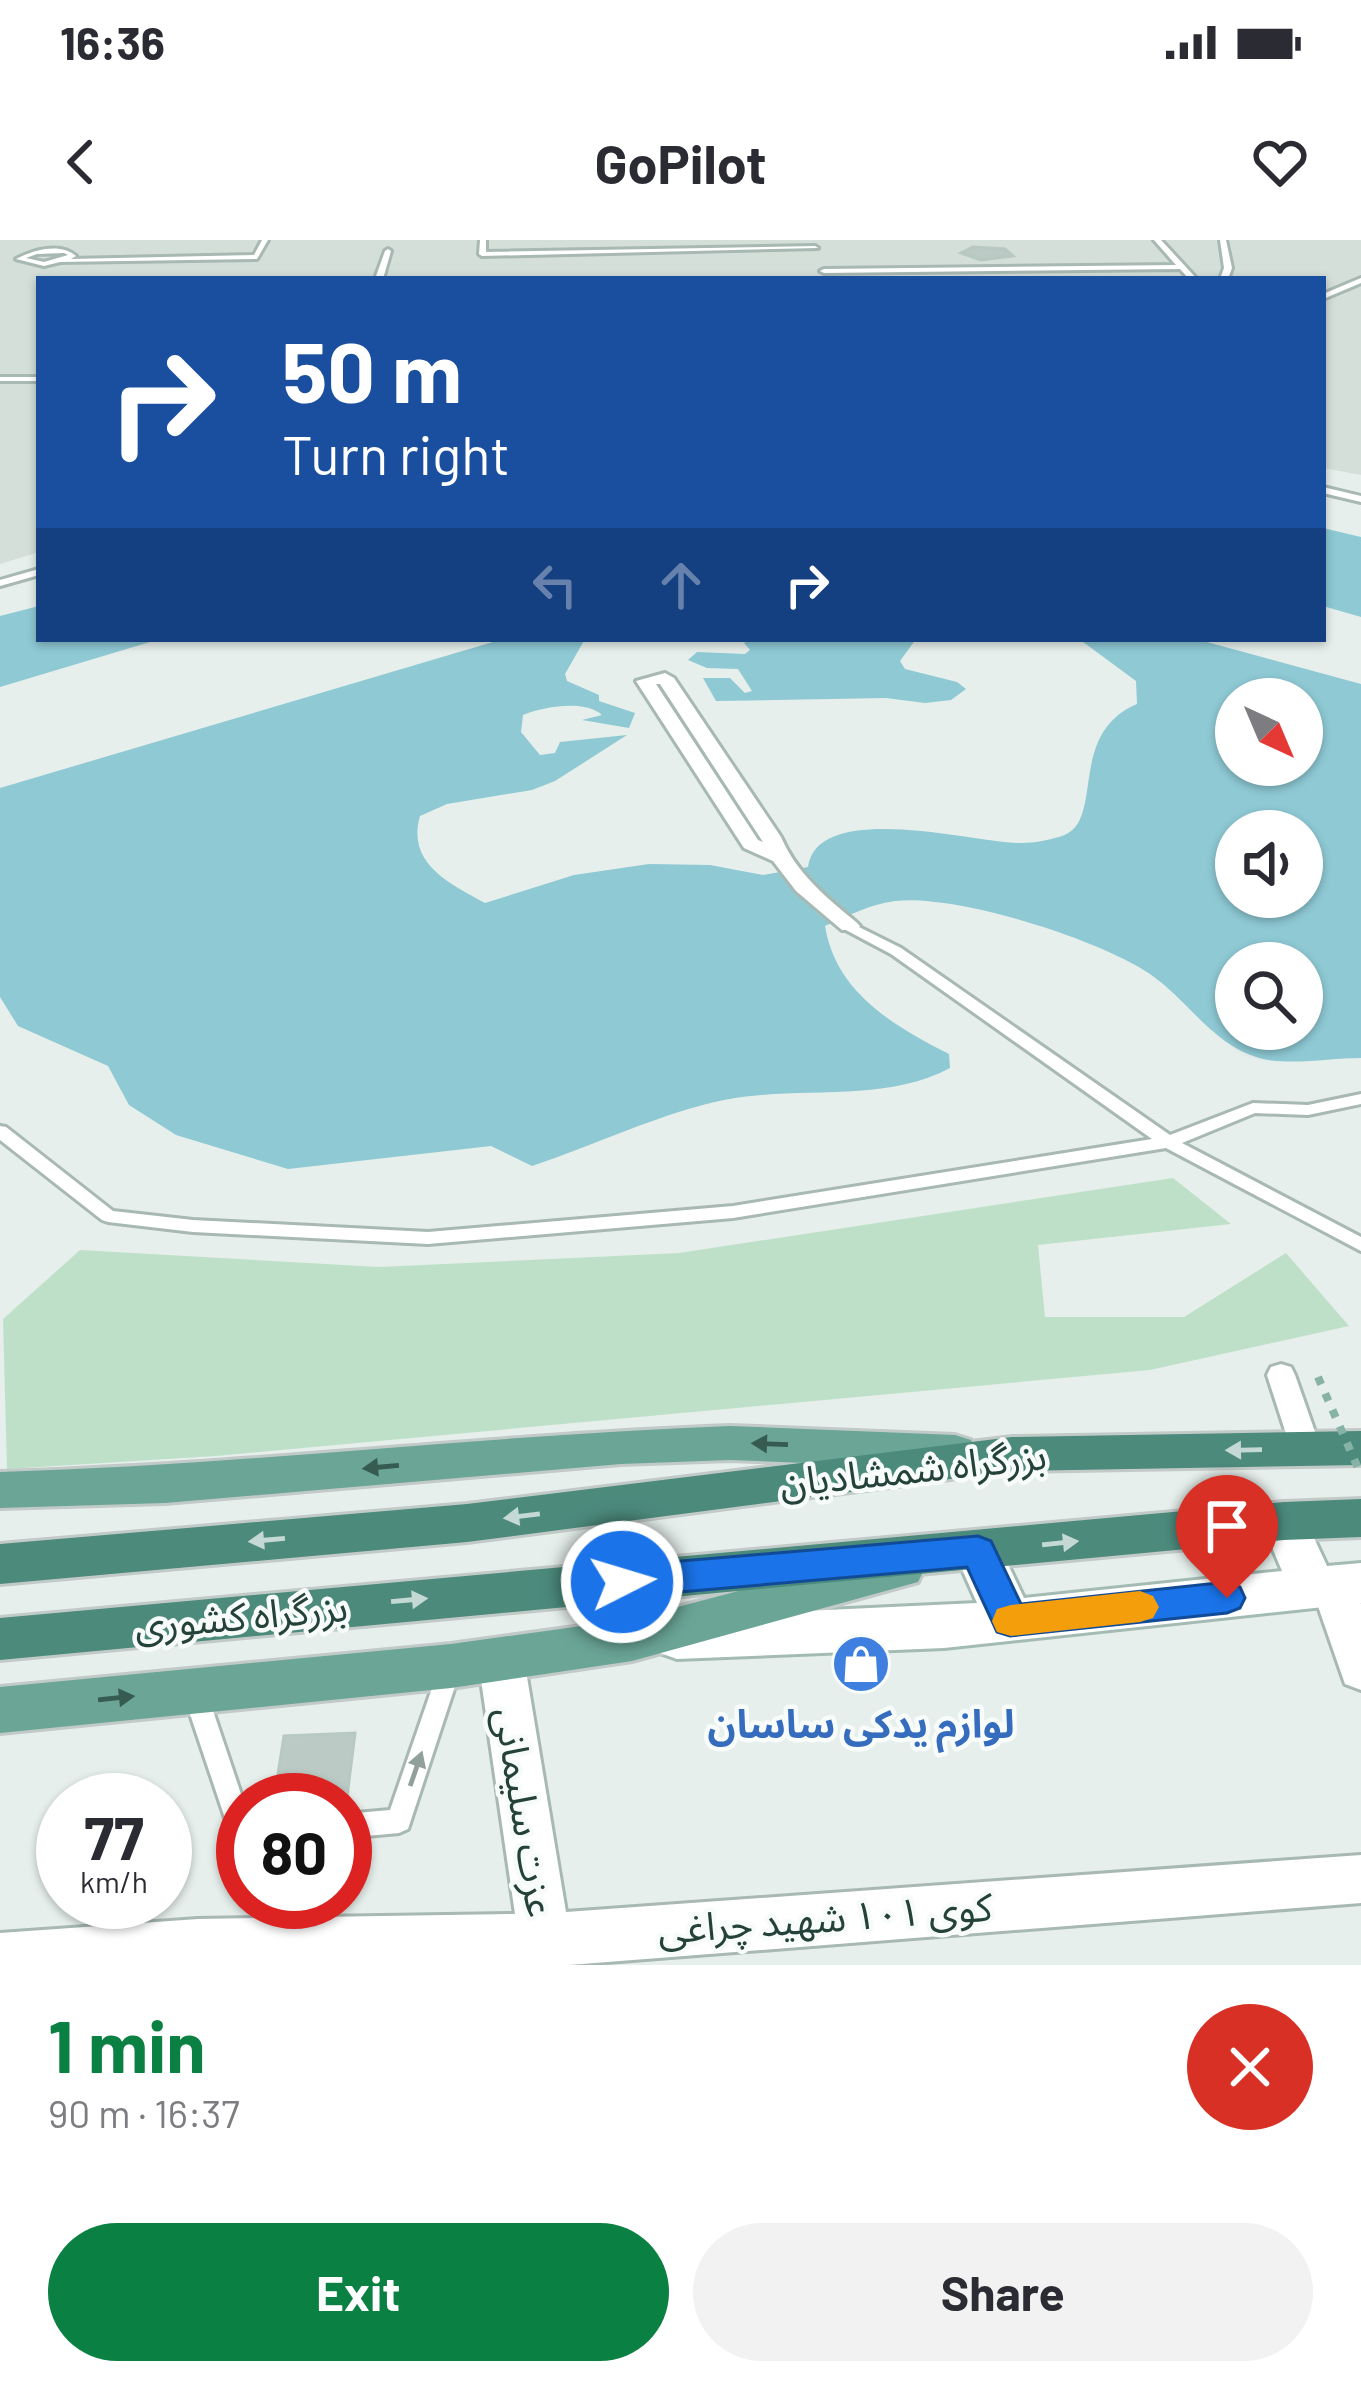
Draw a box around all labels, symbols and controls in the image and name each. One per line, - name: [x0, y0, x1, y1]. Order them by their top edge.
- text: 16:36: [60, 15, 165, 69]
- icon: back: [48, 129, 114, 195]
- icon: heart: [1247, 129, 1313, 195]
- text: GoPilot: [594, 130, 767, 195]
- text: 50 m: [282, 319, 462, 420]
- icon: right: [84, 324, 240, 480]
- text: Turn right: [282, 421, 510, 486]
- icon: left: [522, 552, 588, 618]
- icon: ahead: [648, 552, 714, 618]
- icon: right: [774, 552, 840, 618]
- north arrow: [1215, 678, 1323, 786]
- map controls: [1215, 678, 1323, 1050]
- button: sound: [1215, 810, 1323, 918]
- button: search: [1215, 942, 1323, 1050]
- street label: بزرگراه شمشادیان: [777, 1430, 1049, 1506]
- one-way arrow: [750, 1435, 788, 1454]
- one-way arrow: [1224, 1440, 1262, 1460]
- one-way arrow: [362, 1458, 399, 1477]
- pin: [1176, 1475, 1278, 1598]
- icon: arrive: [1194, 1493, 1260, 1559]
- one-way arrow: [503, 1506, 540, 1525]
- position arrow: [559, 1519, 685, 1645]
- one-way arrow: [248, 1531, 285, 1550]
- one-way arrow: [1042, 1533, 1079, 1552]
- street label: بزرگراه کشوری: [132, 1582, 349, 1648]
- one-way arrow: [391, 1590, 428, 1609]
- shop icon: لوازم یدکی ساسان: [830, 1633, 892, 1695]
- one-way arrow: [98, 1688, 135, 1707]
- place label: لوازم یدکی ساسان: [707, 1699, 1015, 1754]
- street label: عزت سلیمانی: [486, 1704, 566, 1920]
- one-way arrow: [408, 1750, 427, 1787]
- speed limit sign: 80: [216, 1773, 372, 1929]
- text: 77: [84, 1800, 144, 1872]
- text: km/h: [80, 1863, 148, 1899]
- street label: کوی ۱۰۱ شهید چراغی: [656, 1881, 995, 1956]
- text: 1 min: [48, 2001, 206, 2087]
- button: close: [1187, 2004, 1313, 2130]
- text: 90 m · 16:37: [48, 2089, 240, 2136]
- button: Exit: [48, 2223, 669, 2361]
- button: Share: [693, 2223, 1313, 2361]

